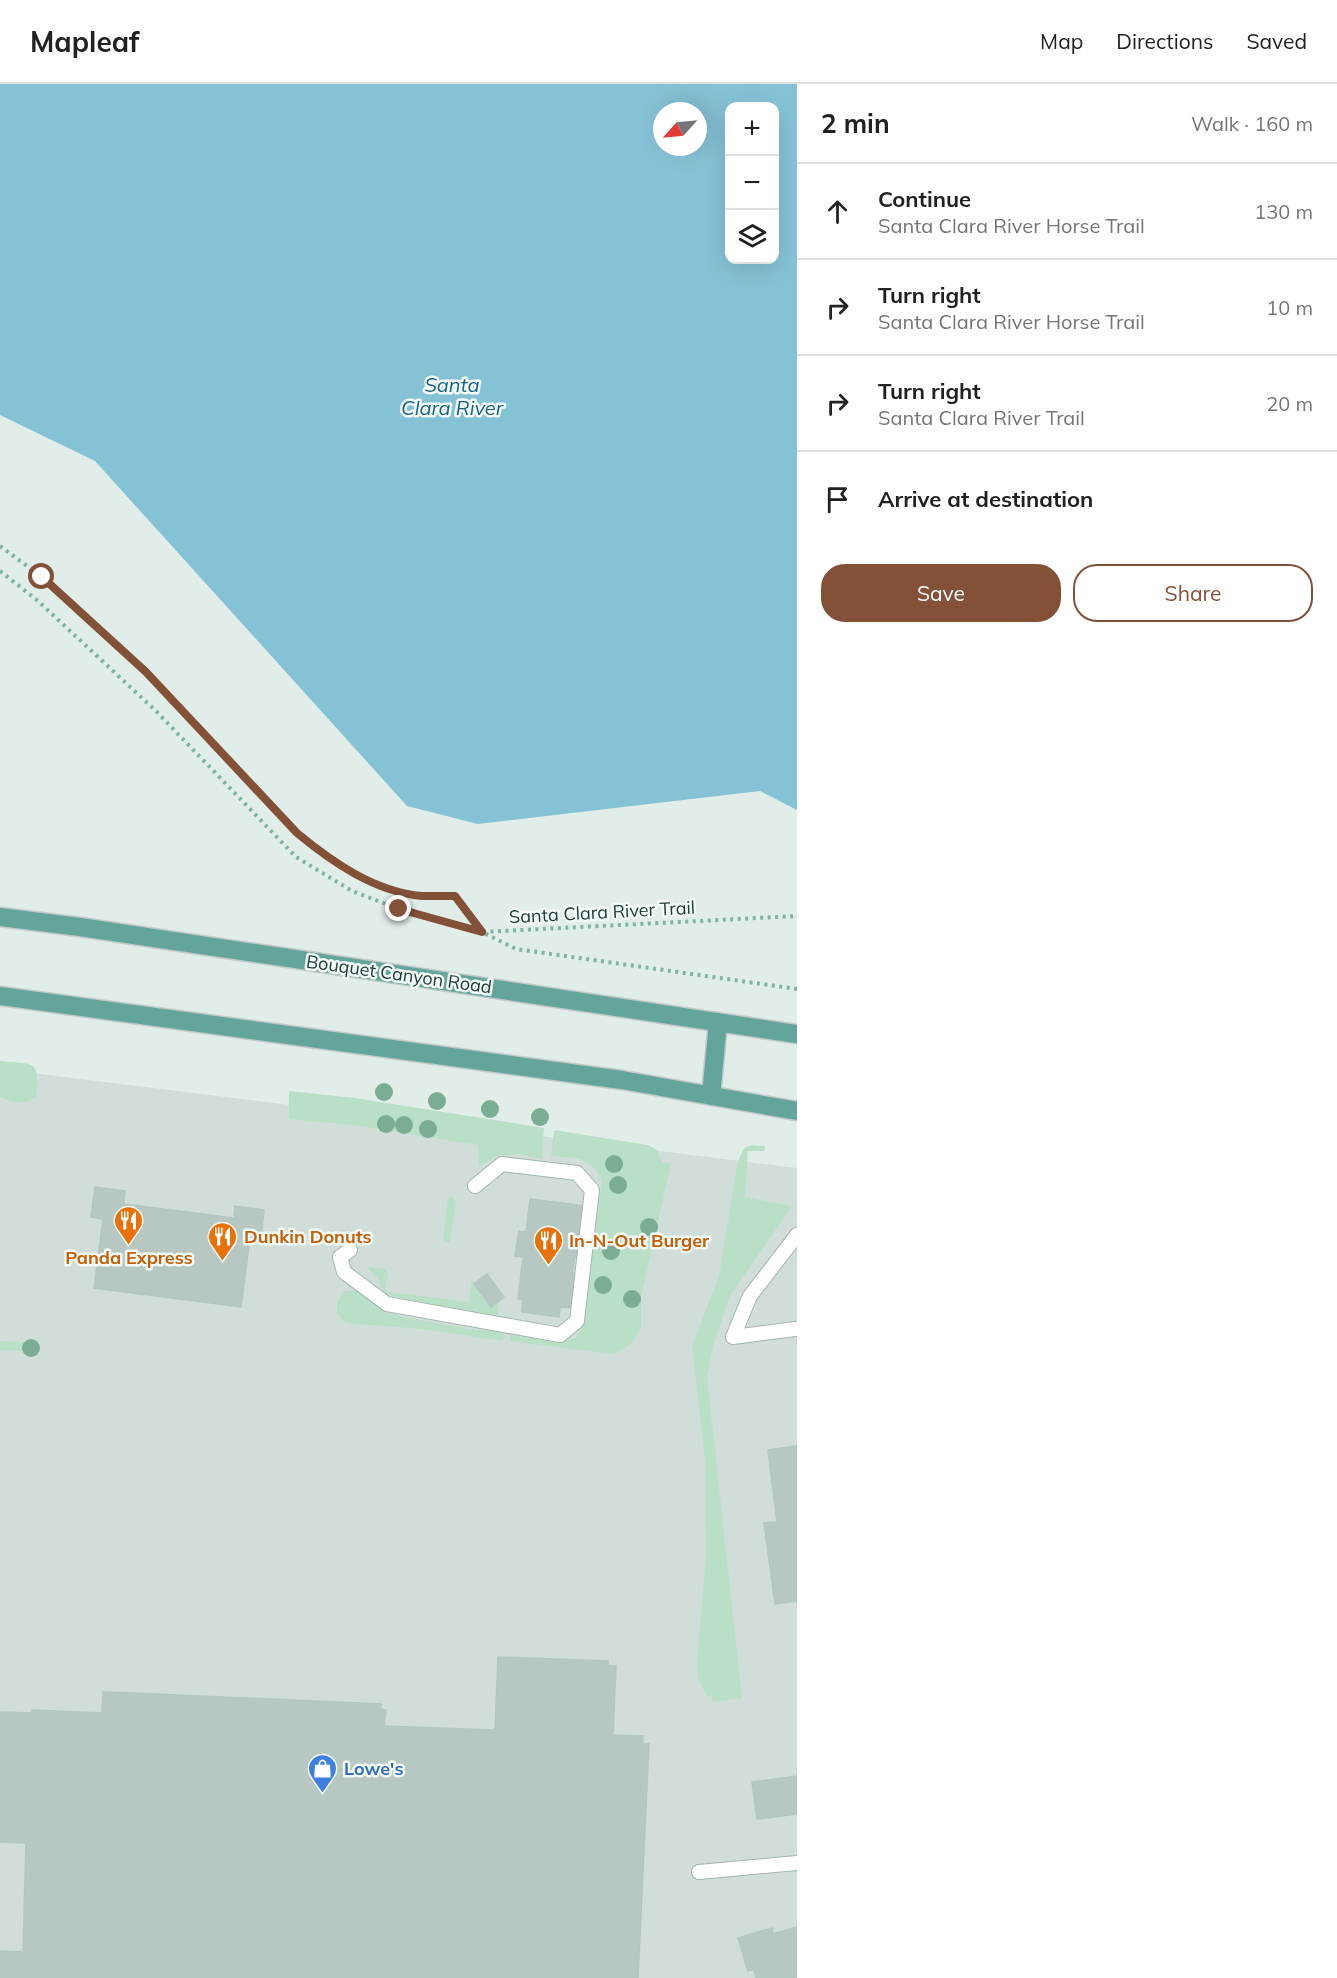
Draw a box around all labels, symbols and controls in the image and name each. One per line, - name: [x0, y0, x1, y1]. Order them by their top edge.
- text: Mapleaf: [30, 24, 139, 59]
- text: Map: [1040, 28, 1083, 54]
- text: Directions: [1116, 28, 1213, 54]
- text: Saved: [1246, 28, 1307, 54]
- north arrow: [653, 102, 707, 156]
- map controls: [725, 102, 779, 264]
- button: +: [725, 102, 779, 156]
- text: 2 min: [821, 107, 890, 140]
- text: Walk · 160 m: [1191, 111, 1313, 136]
- button: −: [725, 156, 779, 210]
- text: Continue: [878, 185, 971, 213]
- icon: ahead: [821, 195, 854, 228]
- text: 130 m: [1254, 199, 1313, 224]
- button: layers: [725, 210, 779, 264]
- text: Santa Clara River Horse Trail: [878, 213, 1145, 238]
- text: Turn right: [878, 281, 981, 309]
- icon: right: [821, 291, 854, 324]
- text: 10 m: [1266, 295, 1313, 320]
- text: Santa Clara River Horse Trail: [878, 309, 1145, 334]
- water label: Santa Clara River: [401, 372, 504, 420]
- text: Turn right: [878, 377, 981, 405]
- icon: right: [821, 387, 854, 420]
- text: 20 m: [1266, 391, 1313, 416]
- text: Santa Clara River Trail: [878, 405, 1085, 430]
- icon: arrive: [821, 483, 854, 516]
- text: Arrive at destination: [878, 485, 1093, 513]
- route start: [28, 563, 54, 589]
- button: Save: [821, 564, 1061, 622]
- button: Share: [1073, 564, 1313, 622]
- route end: [385, 895, 411, 921]
- street label: Santa Clara River Trail: [508, 896, 696, 928]
- street label: Bouquet Canyon Road: [305, 950, 493, 998]
- restaurant icon: Panda Express: [113, 1204, 145, 1246]
- restaurant icon: Dunkin Donuts: [207, 1220, 239, 1262]
- restaurant icon: In-N-Out Burger: [532, 1224, 564, 1266]
- place label: Dunkin Donuts: [244, 1225, 372, 1248]
- place label: In-N-Out Burger: [569, 1229, 710, 1252]
- place label: Panda Express: [65, 1246, 193, 1269]
- shop icon: Lowe's: [307, 1752, 339, 1794]
- place label: Lowe's: [344, 1757, 403, 1780]

